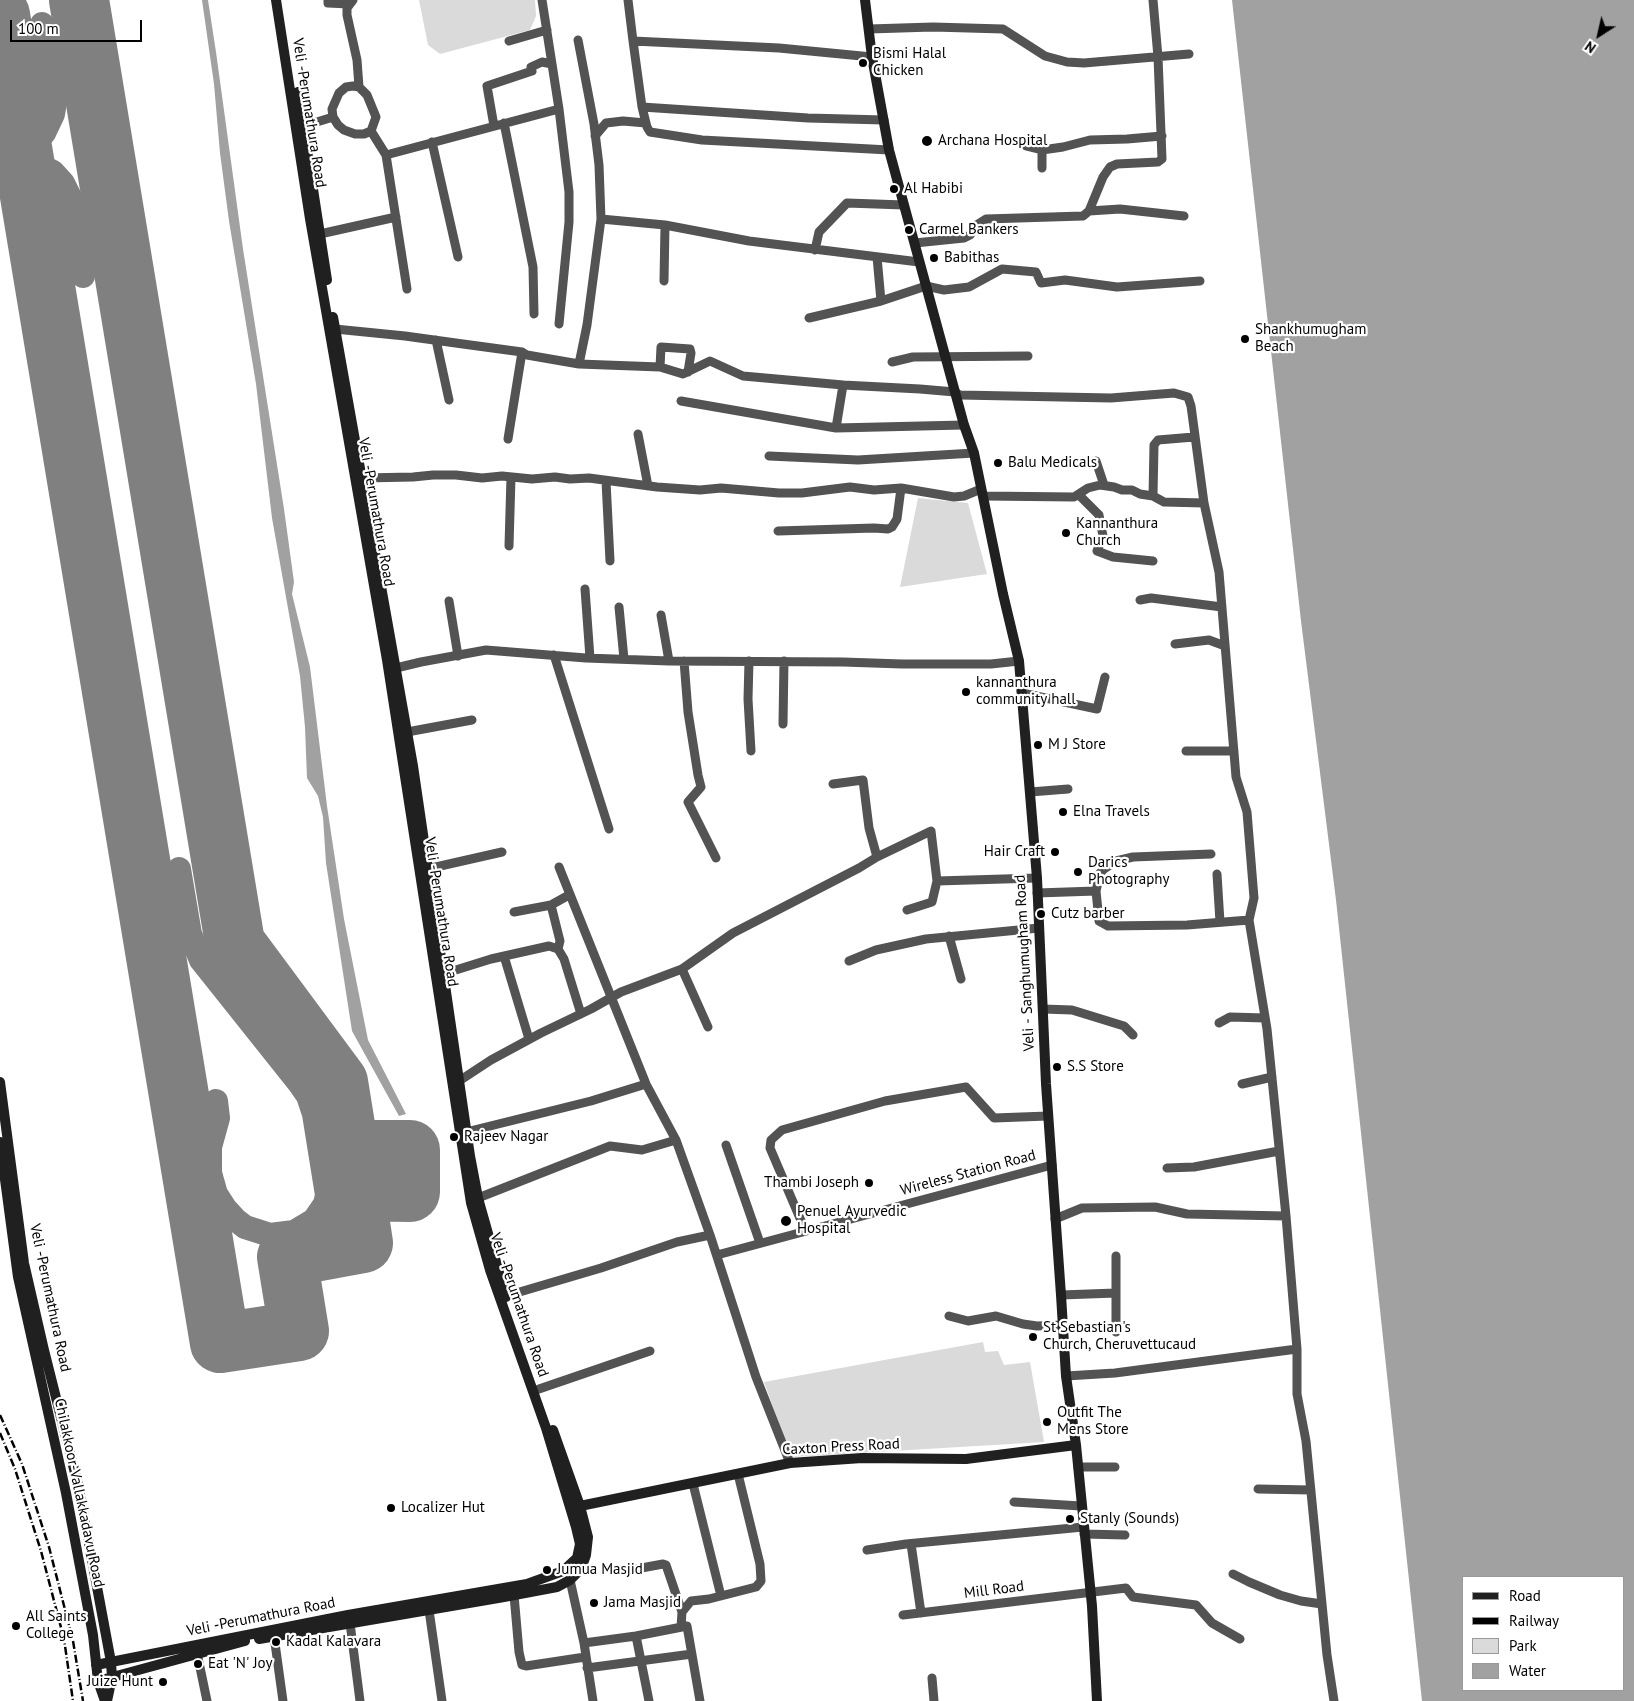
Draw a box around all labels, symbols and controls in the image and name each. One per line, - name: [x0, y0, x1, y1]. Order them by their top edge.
- scale bar: [12, 10, 145, 42]
- north arrow: [1574, 10, 1624, 60]
- text: 100 m: [18, 19, 59, 38]
- street label: Veli -Perumathura Road: [288, 37, 330, 189]
- text: N: [1581, 37, 1599, 57]
- place label: Bismi Halal Chicken: [873, 45, 946, 80]
- marker: Bismi Halal Chicken: [857, 57, 869, 69]
- place label: Archana Hospital: [938, 132, 1047, 150]
- marker: Archana Hospital: [920, 134, 934, 148]
- place label: Al Habibi: [904, 180, 963, 198]
- marker: Al Habibi: [888, 183, 900, 195]
- place label: Carmel Bankers: [919, 221, 1018, 239]
- marker: Carmel Bankers: [903, 224, 915, 236]
- place label: Babithas: [944, 249, 999, 267]
- marker: Babithas: [928, 252, 940, 264]
- place label: Shankhumugham Beach: [1255, 321, 1366, 356]
- marker: Shankhumugham Beach: [1239, 333, 1251, 345]
- street label: Veli -Perumathura Road: [354, 436, 398, 588]
- place label: Balu Medicals: [1008, 454, 1097, 472]
- marker: Balu Medicals: [992, 457, 1004, 469]
- place label: Kannanthura Church: [1076, 515, 1158, 550]
- marker: Kannanthura Church: [1060, 527, 1072, 539]
- place label: kannanthura community hall: [976, 674, 1076, 709]
- marker: kannanthura community hall: [960, 686, 972, 698]
- place label: M J Store: [1048, 736, 1106, 754]
- marker: M J Store: [1032, 739, 1044, 751]
- place label: Elna Travels: [1073, 803, 1150, 821]
- marker: Elna Travels: [1057, 806, 1069, 818]
- street label: Veli -Perumathura Road: [420, 836, 462, 988]
- place label: Hair Craft: [984, 843, 1045, 861]
- marker: Hair Craft: [1049, 846, 1061, 858]
- place label: Darics Photography: [1088, 854, 1169, 889]
- marker: Darics Photography: [1072, 866, 1084, 878]
- street label: Veli - Sanghumugham Road: [1011, 874, 1039, 1052]
- place label: Cutz barber: [1051, 905, 1125, 923]
- marker: Cutz barber: [1035, 908, 1047, 920]
- place label: S.S Store: [1067, 1058, 1124, 1076]
- marker: S.S Store: [1051, 1061, 1063, 1073]
- place label: Rajeev Nagar: [464, 1128, 548, 1146]
- marker: Rajeev Nagar: [448, 1131, 460, 1143]
- street label: Wireless Station Road: [898, 1146, 1038, 1200]
- place label: Thambi Joseph: [764, 1174, 859, 1192]
- marker: Thambi Joseph: [863, 1177, 875, 1189]
- place label: Penuel Ayurvedic Hospital: [797, 1203, 907, 1238]
- marker: Penuel Ayurvedic Hospital: [779, 1214, 793, 1228]
- street label: Veli -Perumathura Road: [25, 1222, 75, 1374]
- street label: Veli -Perumathura Road: [486, 1231, 552, 1379]
- place label: St Sebastian's Church, Cheruvettucaud: [1043, 1319, 1196, 1354]
- marker: St Sebastian's Church, Cheruvettucaud: [1027, 1331, 1039, 1343]
- street label: Chilakkoor-Vallakkadavu Road: [50, 1397, 108, 1589]
- place label: Outfit The Mens Store: [1057, 1404, 1129, 1439]
- marker: Outfit The Mens Store: [1041, 1416, 1053, 1428]
- street label: Caxton Press Road: [782, 1435, 900, 1459]
- place label: Localizer Hut: [401, 1499, 485, 1517]
- marker: Localizer Hut: [385, 1502, 397, 1514]
- place label: Stanly (Sounds): [1080, 1510, 1179, 1528]
- marker: Stanly (Sounds): [1064, 1513, 1076, 1525]
- place label: Jumua Masjid: [557, 1561, 643, 1579]
- marker: Jumua Masjid: [541, 1564, 553, 1576]
- legend: [1462, 1576, 1624, 1691]
- street label: Mill Road: [963, 1577, 1025, 1603]
- text: Road: [1509, 1586, 1541, 1605]
- street label: Veli -Perumathura Road: [185, 1594, 337, 1640]
- place label: Jama Masjid: [604, 1594, 681, 1612]
- marker: Jama Masjid: [588, 1597, 600, 1609]
- place label: All Saints College: [26, 1608, 87, 1643]
- text: Railway: [1509, 1611, 1559, 1630]
- marker: All Saints College: [10, 1620, 22, 1632]
- place label: Kadal Kalavara: [286, 1633, 381, 1651]
- marker: Kadal Kalavara: [270, 1636, 282, 1648]
- text: Park: [1509, 1636, 1537, 1655]
- place label: Eat 'N' Joy: [208, 1655, 272, 1673]
- marker: Eat 'N' Joy: [192, 1658, 204, 1670]
- text: Water: [1509, 1661, 1546, 1680]
- place label: Juize Hunt: [87, 1673, 153, 1691]
- marker: Juize Hunt: [157, 1676, 169, 1688]

